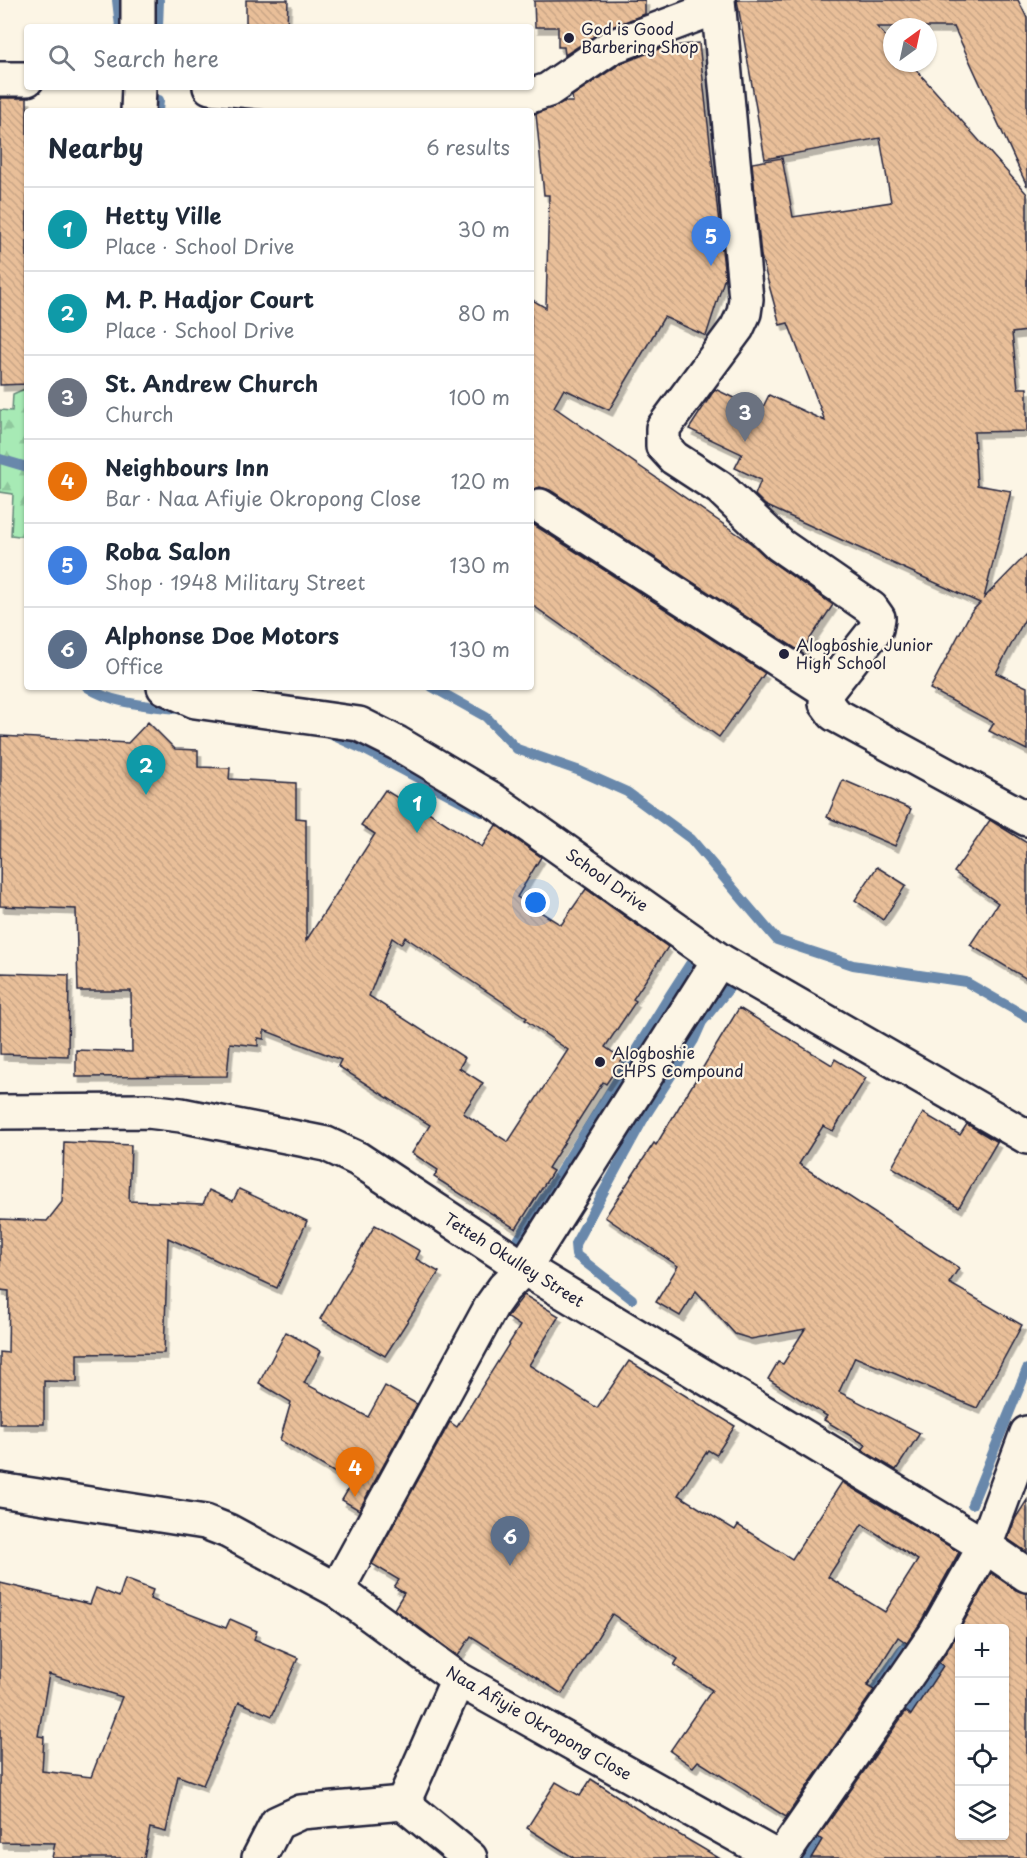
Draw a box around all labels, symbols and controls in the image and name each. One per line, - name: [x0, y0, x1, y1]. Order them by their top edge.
- place label: God is Good Barbering Shop: [581, 16, 699, 58]
- north arrow: [883, 18, 937, 72]
- search box: [24, 24, 534, 90]
- marker: God is Good Barbering Shop: [562, 31, 576, 45]
- icon: search: [45, 41, 78, 74]
- text: Search here: [93, 41, 219, 74]
- text: Nearby: [48, 128, 143, 167]
- text: 6 results: [426, 132, 510, 162]
- text: Hetty Ville: [105, 198, 222, 231]
- text: 1: [63, 214, 72, 244]
- text: 30 m: [457, 214, 510, 244]
- pin: 5: [692, 216, 730, 266]
- text: Place · School Drive: [105, 231, 294, 261]
- text: M. P. Hadjor Court: [105, 282, 314, 315]
- text: 2: [60, 298, 75, 328]
- text: 80 m: [458, 298, 510, 328]
- text: Place · School Drive: [105, 315, 294, 345]
- text: St. Andrew Church: [105, 366, 318, 399]
- text: 3: [61, 382, 74, 412]
- text: 100 m: [449, 382, 510, 412]
- pin: 3: [726, 392, 764, 442]
- text: Church: [105, 399, 174, 429]
- text: Neighbours Inn: [105, 450, 269, 483]
- text: 4: [61, 466, 74, 496]
- text: 120 m: [451, 466, 510, 496]
- text: Bar · Naa Afiyie Okropong Close: [105, 483, 421, 513]
- text: Roba Salon: [105, 534, 231, 567]
- text: 5: [61, 550, 74, 580]
- text: 130 m: [450, 550, 510, 580]
- text: Shop · 1948 Military Street: [105, 567, 365, 597]
- text: Alphonse Doe Motors: [105, 618, 339, 651]
- place label: Alogboshie Junior High School: [796, 632, 933, 674]
- text: 6: [60, 634, 75, 664]
- text: 130 m: [450, 634, 510, 664]
- marker: Alogboshie Junior High School: [777, 647, 791, 661]
- text: Office: [105, 651, 163, 681]
- pin: 2: [126, 746, 166, 795]
- pin: 1: [398, 784, 436, 833]
- street label: School Drive: [561, 842, 654, 917]
- your location: [521, 888, 550, 917]
- place label: Alogboshie CHPS Compound: [612, 1040, 744, 1082]
- marker: Alogboshie CHPS Compound: [593, 1055, 607, 1069]
- street label: Tetteh Okulley Street: [440, 1206, 590, 1312]
- pin: 4: [336, 1448, 374, 1497]
- pin: 6: [490, 1516, 530, 1566]
- map controls: [955, 1624, 1009, 1840]
- button: +: [955, 1624, 1009, 1678]
- street label: Naa Afiyie Okropong Close: [442, 1659, 637, 1785]
- button: −: [955, 1678, 1009, 1732]
- button: locate: [955, 1732, 1009, 1786]
- button: layers: [955, 1786, 1009, 1840]

